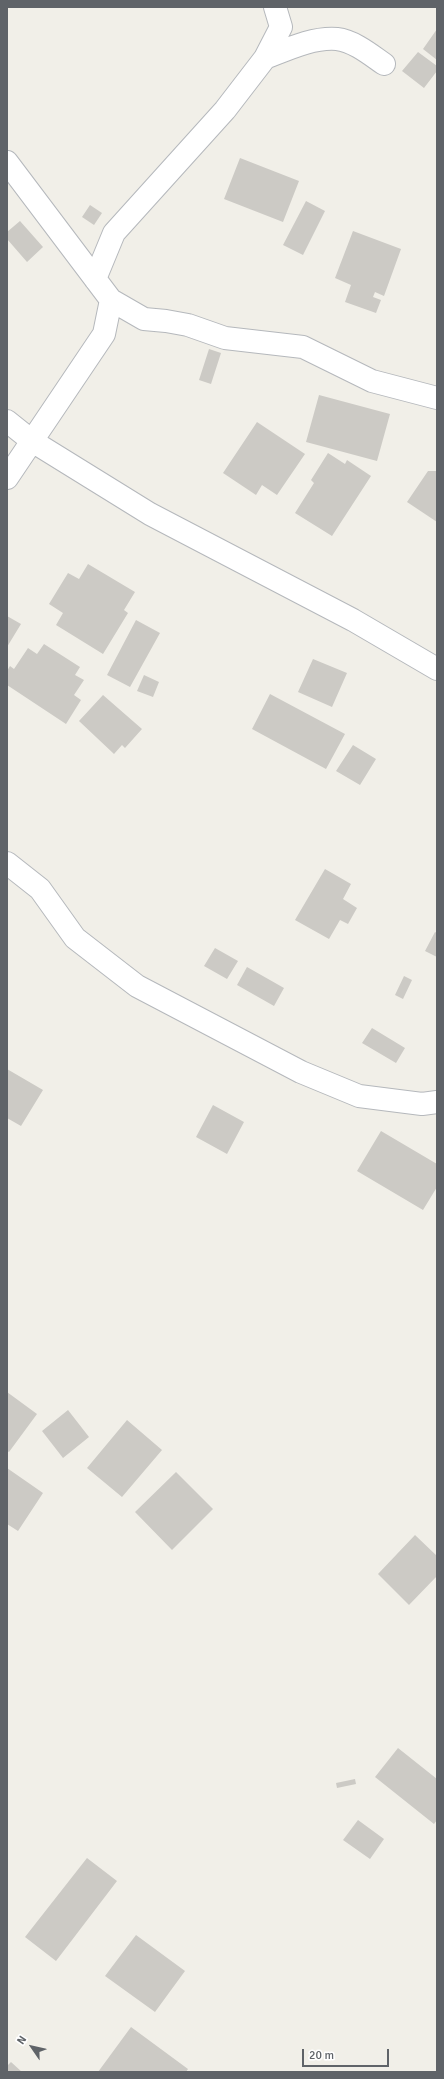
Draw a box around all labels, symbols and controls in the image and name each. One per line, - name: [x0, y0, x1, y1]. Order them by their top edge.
- north arrow: [12, 2027, 52, 2067]
- text: N: [14, 2033, 29, 2047]
- scale bar: [304, 2041, 391, 2067]
- text: 20 m: [309, 2048, 334, 2063]

